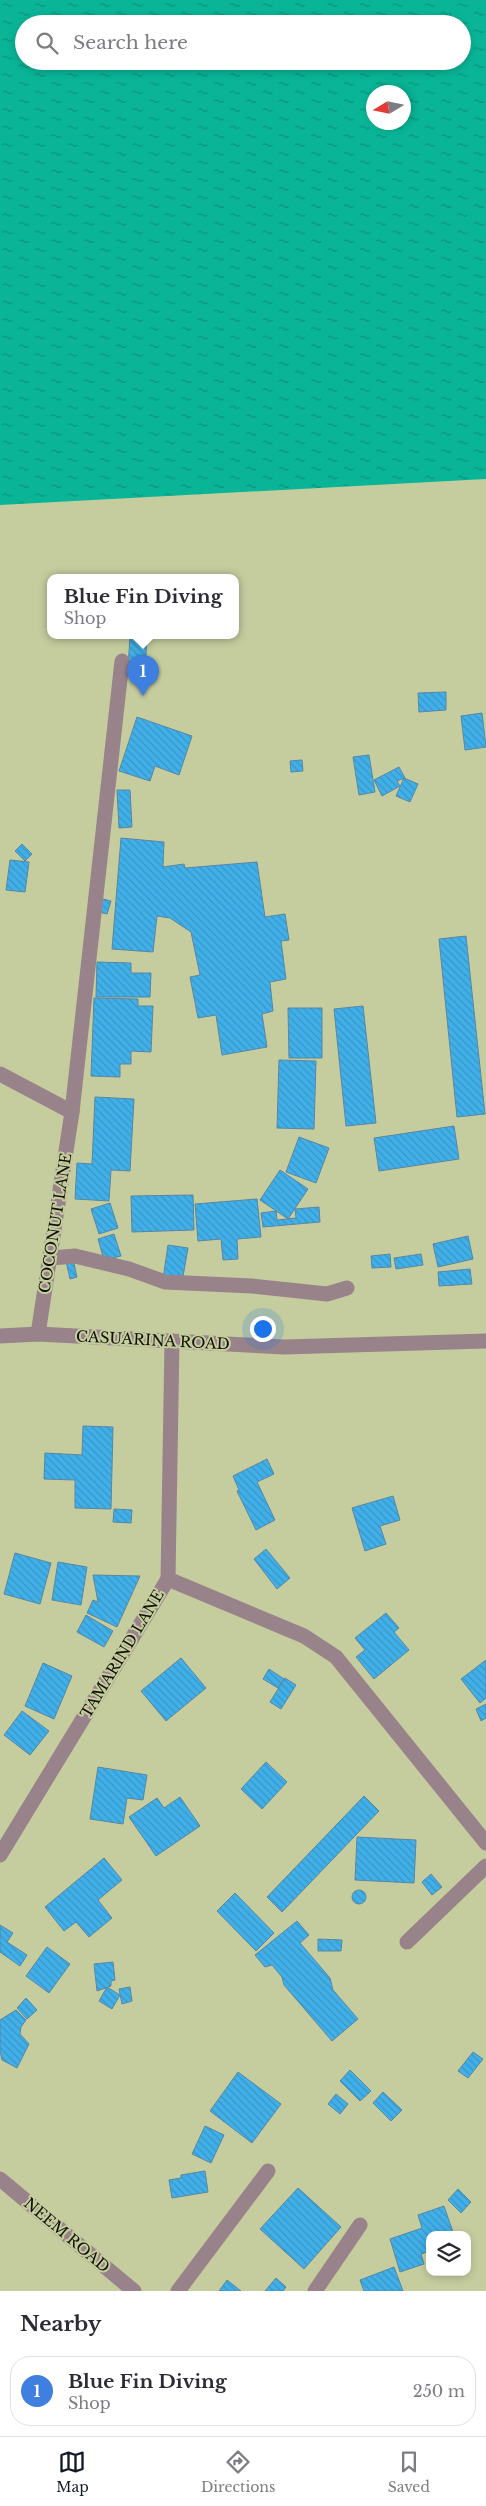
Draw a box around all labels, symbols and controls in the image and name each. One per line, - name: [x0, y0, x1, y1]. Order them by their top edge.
- search box: [15, 15, 471, 70]
- icon: search: [33, 29, 61, 57]
- text: Search here: [73, 31, 188, 54]
- north arrow: [366, 85, 411, 130]
- popup: [47, 574, 239, 639]
- text: Blue Fin Diving: [64, 585, 222, 608]
- text: Shop: [64, 608, 106, 628]
- pin: 1: [127, 655, 159, 696]
- street label: COCONUT LANE: [35, 1152, 75, 1294]
- your location: [250, 1316, 276, 1342]
- street label: CASUARINA ROAD: [76, 1326, 230, 1354]
- street label: TAMARIND LANE: [76, 1586, 168, 1722]
- street label: NEEM ROAD: [20, 2194, 114, 2276]
- map controls: [426, 2231, 471, 2276]
- button: layers: [426, 2231, 471, 2276]
- text: Nearby: [20, 2311, 101, 2337]
- text: Blue Fin Diving: [68, 2370, 227, 2393]
- text: 1: [34, 2381, 40, 2401]
- text: 250 m: [413, 2381, 465, 2401]
- text: Shop: [68, 2393, 111, 2413]
- tab: Map: [56, 2448, 89, 2496]
- tab: Directions: [201, 2448, 275, 2496]
- tab: Saved: [388, 2448, 430, 2496]

